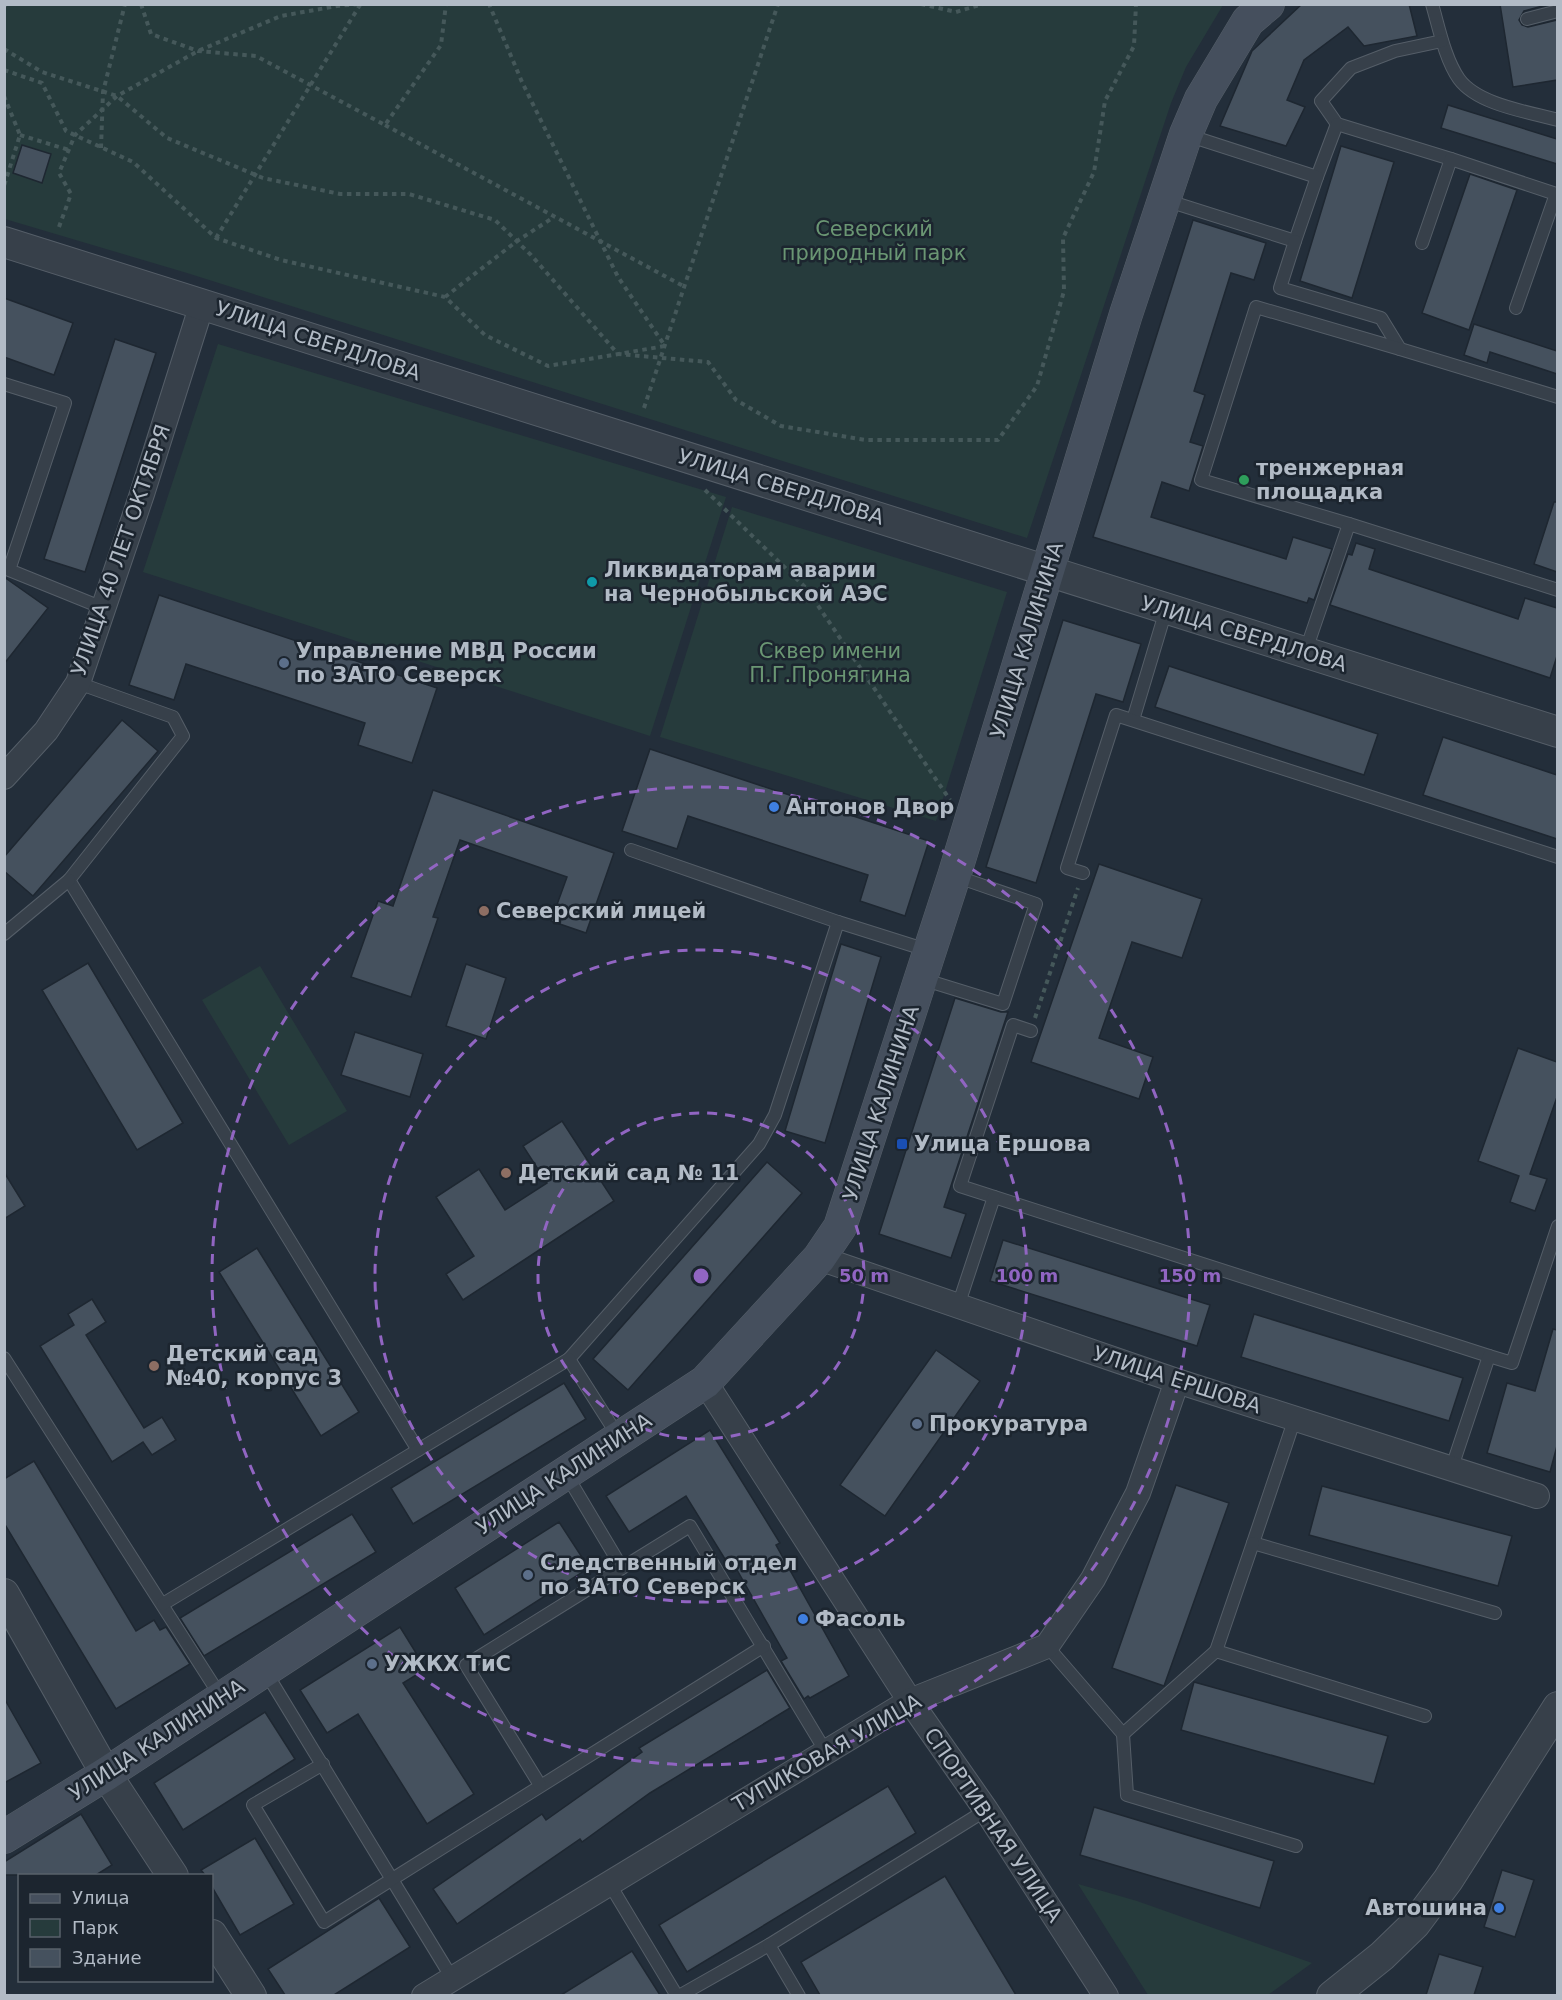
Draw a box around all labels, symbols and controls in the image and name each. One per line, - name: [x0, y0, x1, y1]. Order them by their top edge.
- park label: Северский природный парк: [782, 217, 966, 265]
- street label: УЛИЦА СВЕРДЛОВА: [212, 296, 424, 386]
- street label: УЛИЦА 40 ЛЕТ ОКТЯБРЯ: [67, 421, 175, 679]
- street label: УЛИЦА СВЕРДЛОВА: [675, 444, 888, 530]
- place label: тренжерная площадка: [1256, 456, 1404, 504]
- marker: тренжерная площадка: [1237, 473, 1251, 487]
- street label: УЛИЦА КАЛИНИНА: [986, 538, 1068, 741]
- place label: Ликвидаторам аварии на Чернобыльской АЭС: [604, 558, 888, 606]
- marker: Ликвидаторам аварии на Чернобыльской АЭС: [585, 575, 599, 589]
- street label: УЛИЦА СВЕРДЛОВА: [1138, 591, 1351, 677]
- place label: Управление МВД России по ЗАТО Северск: [296, 639, 597, 687]
- park label: Сквер имени П.Г.Пронягина: [749, 639, 911, 687]
- marker: Управление МВД России по ЗАТО Северск: [277, 656, 291, 670]
- place label: Антонов Двор: [786, 795, 954, 819]
- marker: Антонов Двор: [767, 800, 781, 814]
- place label: Северский лицей: [496, 899, 706, 923]
- marker: Северский лицей: [477, 904, 491, 918]
- street label: УЛИЦА КАЛИНИНА: [838, 1002, 924, 1204]
- place label: Улица Ершова: [914, 1132, 1091, 1156]
- marker: Улица Ершова: [895, 1137, 909, 1151]
- place label: Детский сад № 11: [518, 1161, 739, 1185]
- marker: Детский сад № 11: [499, 1166, 513, 1180]
- text: 50 m: [839, 1265, 889, 1286]
- text: 100 m: [996, 1265, 1058, 1286]
- text: 150 m: [1159, 1265, 1221, 1286]
- centre of rings: [691, 1266, 711, 1286]
- street label: УЛИЦА ЕРШОВА: [1090, 1341, 1265, 1419]
- place label: Детский сад №40, корпус 3: [166, 1342, 342, 1390]
- marker: Детский сад №40, корпус 3: [147, 1359, 161, 1373]
- street label: УЛИЦА КАЛИНИНА: [472, 1408, 657, 1540]
- place label: Прокуратура: [929, 1412, 1088, 1436]
- marker: Прокуратура: [910, 1417, 924, 1431]
- place label: Следственный отдел по ЗАТО Северск: [540, 1551, 797, 1599]
- marker: Следственный отдел по ЗАТО Северск: [521, 1568, 535, 1582]
- place label: Фасоль: [815, 1607, 906, 1631]
- marker: Фасоль: [796, 1612, 810, 1626]
- place label: УЖКХ ТиС: [384, 1652, 511, 1676]
- marker: УЖКХ ТиС: [365, 1657, 379, 1671]
- street label: УЛИЦА КАЛИНИНА: [65, 1674, 250, 1806]
- street label: ТУПИКОВАЯ УЛИЦА: [728, 1689, 926, 1817]
- street label: СПОРТИВНАЯ УЛИЦА: [919, 1723, 1067, 1927]
- legend: [18, 1874, 213, 1982]
- text: Улица: [72, 1887, 129, 1908]
- place label: Автошина: [1365, 1896, 1487, 1920]
- marker: Автошина: [1492, 1901, 1506, 1915]
- text: Парк: [72, 1917, 119, 1938]
- text: Здание: [72, 1947, 142, 1968]

